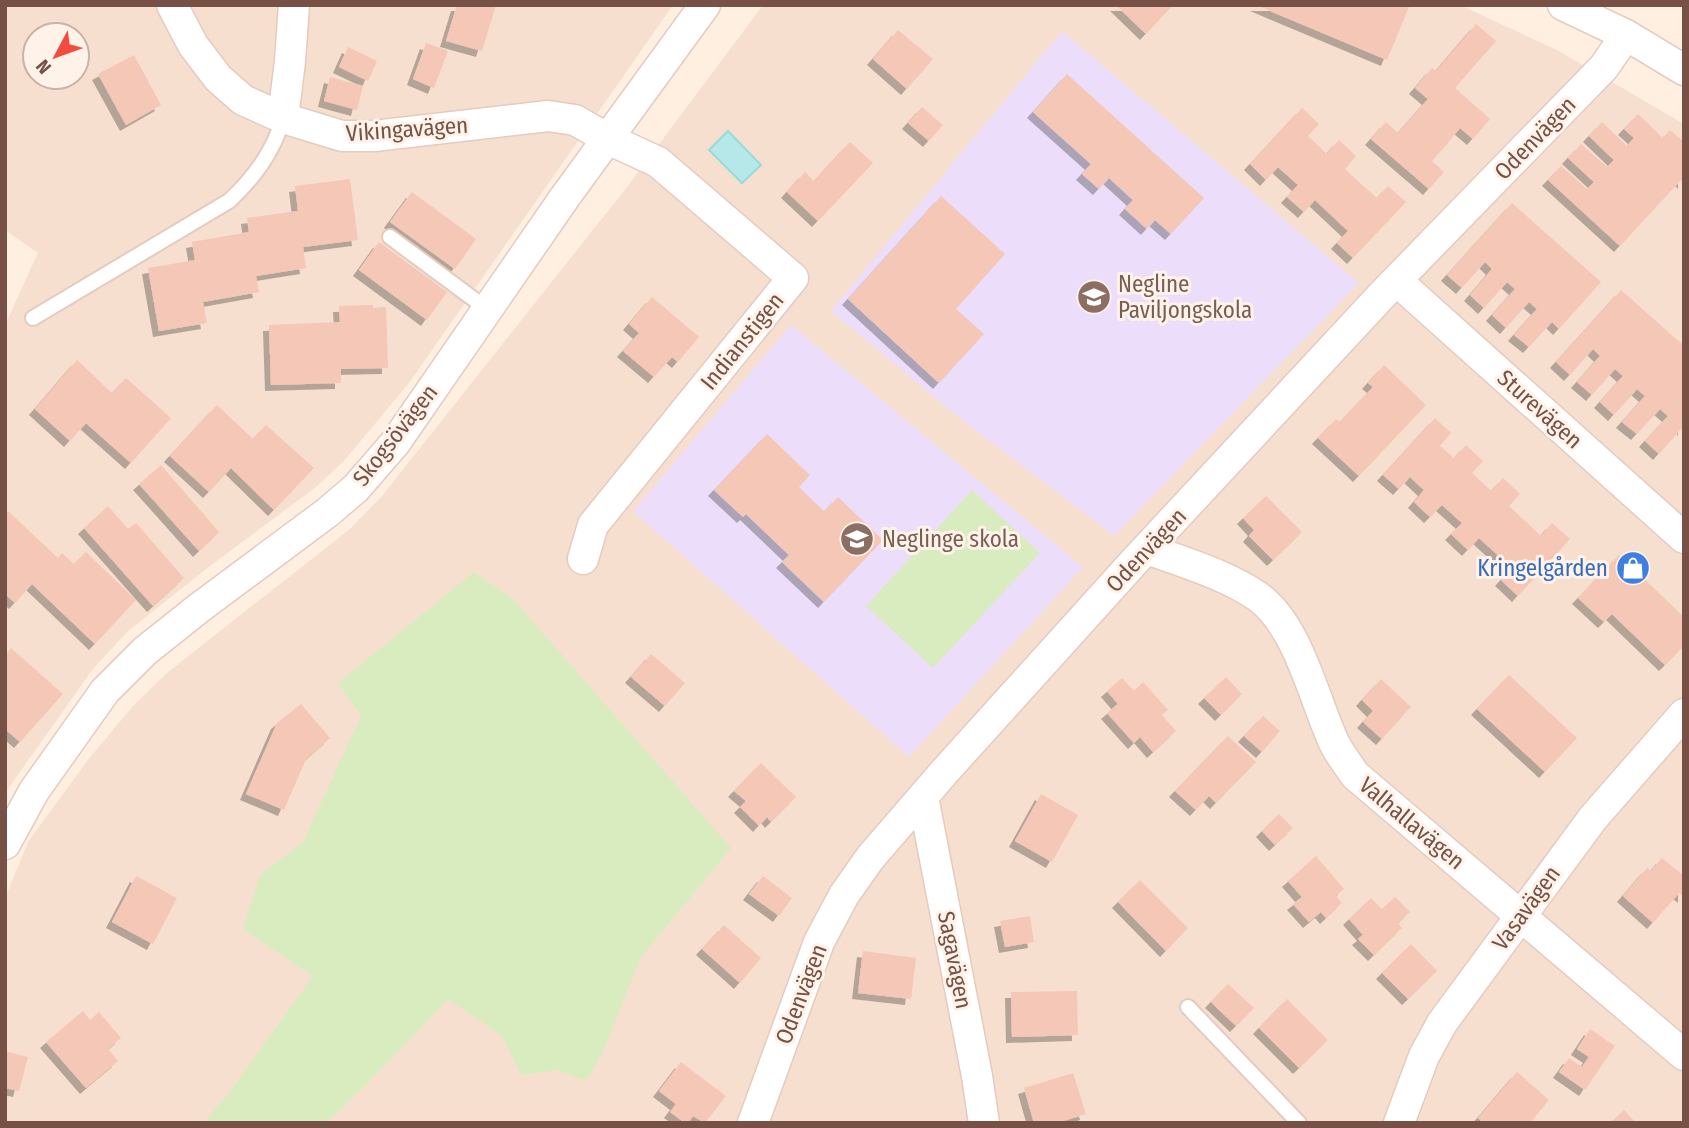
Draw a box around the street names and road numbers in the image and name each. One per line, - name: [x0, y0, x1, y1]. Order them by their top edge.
- street label: Odenvägen: [1488, 91, 1582, 185]
- street label: Vikingavägen: [345, 111, 469, 147]
- street label: Indianstigen: [694, 287, 790, 395]
- street label: Sturevägen: [1492, 364, 1588, 454]
- street label: Skogsövägen: [347, 379, 443, 491]
- street label: Odenvägen: [1100, 502, 1192, 598]
- street label: Valhallavägen: [1354, 771, 1470, 875]
- street label: Vasavägen: [1486, 860, 1566, 956]
- street label: Sagavägen: [932, 909, 978, 1011]
- street label: Odenvägen: [769, 940, 833, 1048]

